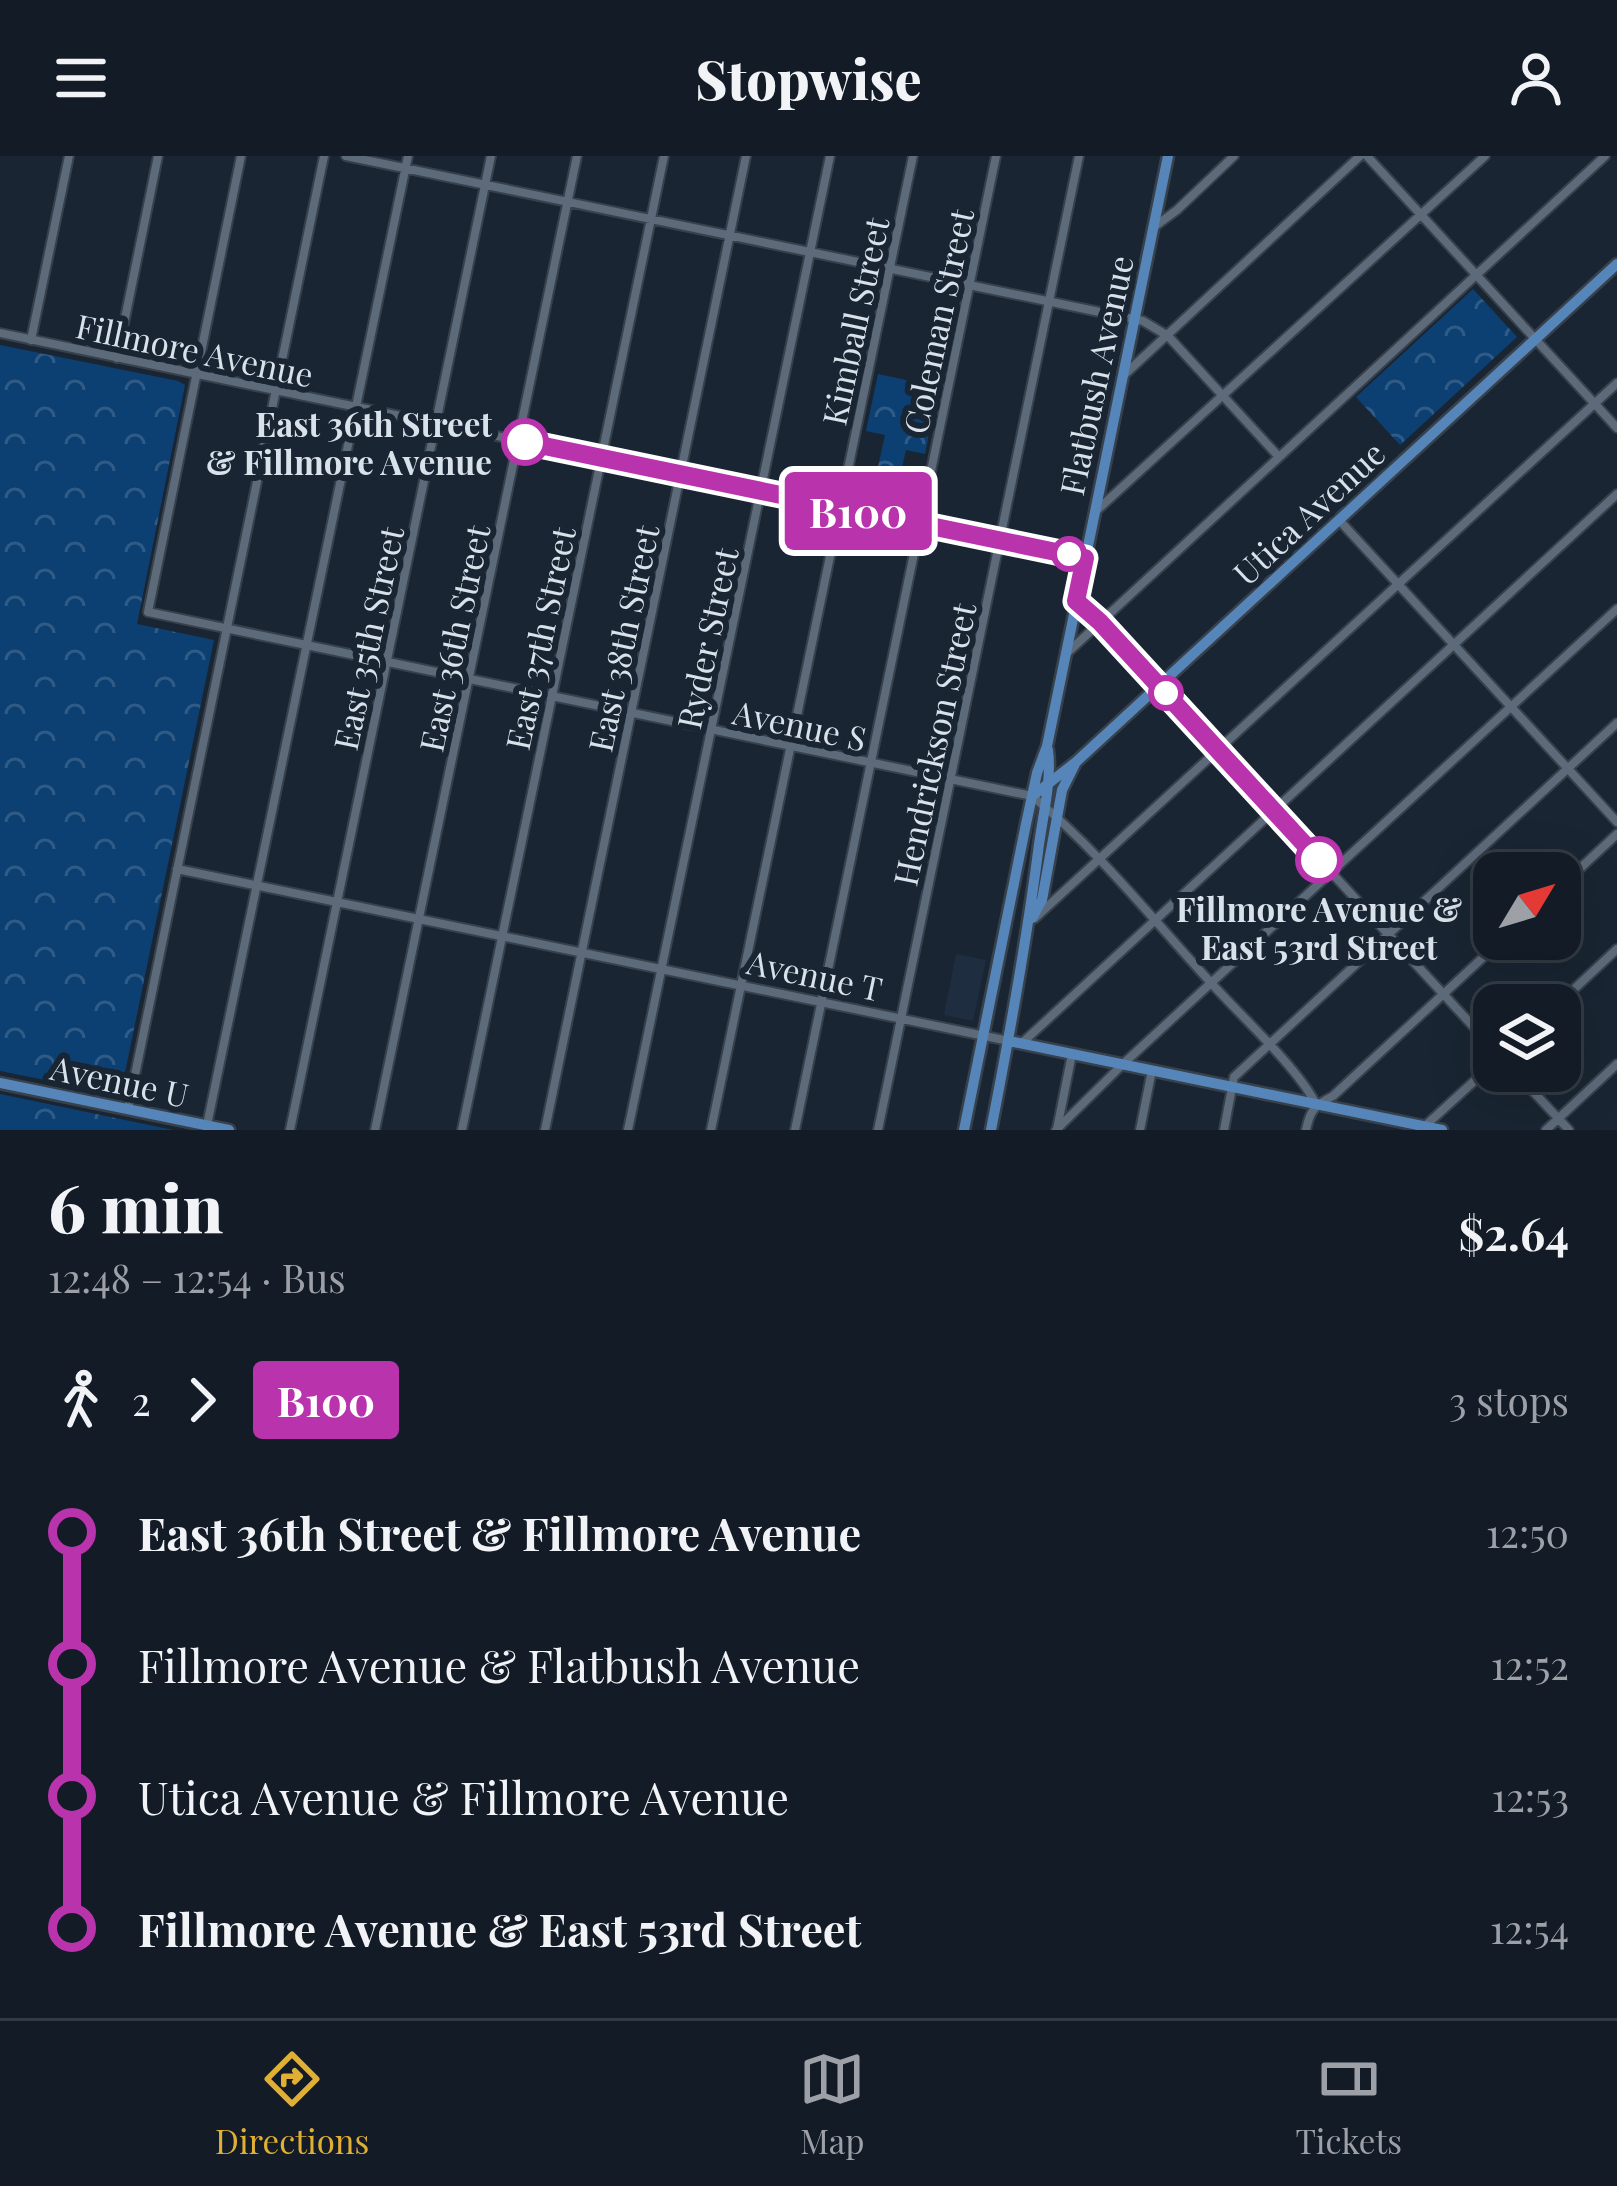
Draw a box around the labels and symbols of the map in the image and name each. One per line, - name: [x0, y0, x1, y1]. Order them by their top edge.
- street label: Coleman Street: [892, 203, 983, 437]
- street label: Kimball Street: [811, 212, 898, 429]
- street label: Flatbush Avenue: [1048, 251, 1142, 499]
- street label: Fillmore Avenue: [72, 302, 318, 396]
- place label: East 36th Street & Fillmore Avenue: [206, 401, 492, 483]
- marker: East 36th Street & Fillmore Avenue: [503, 420, 547, 464]
- street label: Utica Avenue: [1223, 430, 1393, 594]
- line badge: B100: [774, 472, 942, 550]
- street label: East 36th Street: [408, 519, 499, 755]
- street label: East 38th Street: [577, 519, 668, 755]
- street label: East 35th Street: [322, 521, 412, 754]
- street label: East 37th Street: [494, 521, 584, 754]
- unlabelled marker: [1053, 538, 1085, 570]
- street label: Ryder Street: [665, 542, 747, 733]
- street label: Hendrickson Street: [882, 597, 985, 889]
- unlabelled marker: [1150, 677, 1182, 709]
- street label: Avenue S: [728, 688, 871, 760]
- marker: Fillmore Avenue & East 53rd Street: [1297, 838, 1341, 882]
- north arrow: [1473, 852, 1581, 960]
- place label: Fillmore Avenue & East 53rd Street: [1176, 886, 1462, 968]
- street label: Avenue T: [743, 938, 886, 1010]
- street label: Avenue U: [46, 1044, 193, 1116]

